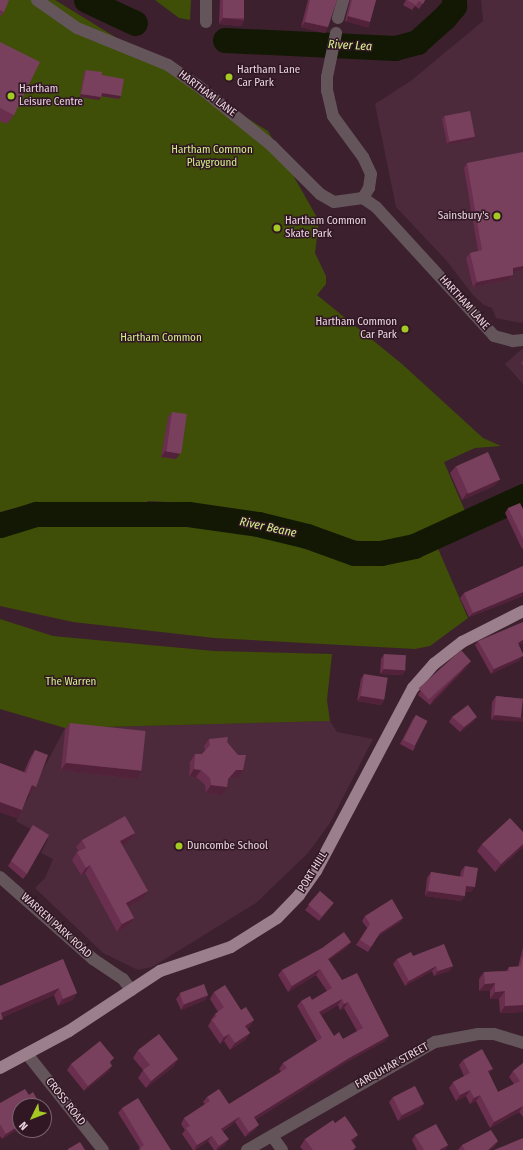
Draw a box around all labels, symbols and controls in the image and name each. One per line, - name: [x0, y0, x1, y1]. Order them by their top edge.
- water label: River Lea: [328, 38, 372, 54]
- place label: Hartham Lane Car Park: [237, 64, 300, 90]
- street label: HARTHAM LANE: [176, 68, 238, 120]
- marker: Hartham Lane Car Park: [224, 72, 234, 82]
- place label: Hartham Leisure Centre: [19, 83, 83, 109]
- marker: Hartham Leisure Centre: [6, 91, 16, 101]
- park label: Hartham Common Playground: [171, 144, 253, 170]
- place label: Sainsbury's: [438, 209, 489, 223]
- marker: Sainsbury's: [492, 211, 502, 221]
- place label: Hartham Common Skate Park: [285, 215, 366, 241]
- marker: Hartham Common Skate Park: [272, 223, 282, 233]
- street label: HARTHAM LANE: [436, 273, 492, 333]
- place label: Hartham Common Car Park: [316, 316, 397, 342]
- marker: Hartham Common Car Park: [400, 324, 410, 334]
- park label: Hartham Common: [120, 331, 202, 345]
- water label: River Beane: [238, 515, 298, 541]
- park label: The Warren: [46, 675, 96, 689]
- place label: Duncombe School: [187, 839, 268, 853]
- marker: Duncombe School: [174, 841, 184, 851]
- street label: PORT HILL: [295, 849, 331, 895]
- street label: WARREN PARK ROAD: [18, 891, 94, 961]
- street label: FARQUHAR STREET: [353, 1040, 431, 1092]
- street label: CROSS ROAD: [42, 1076, 88, 1128]
- north arrow: [12, 1098, 52, 1138]
- text: N: [17, 1119, 31, 1133]

